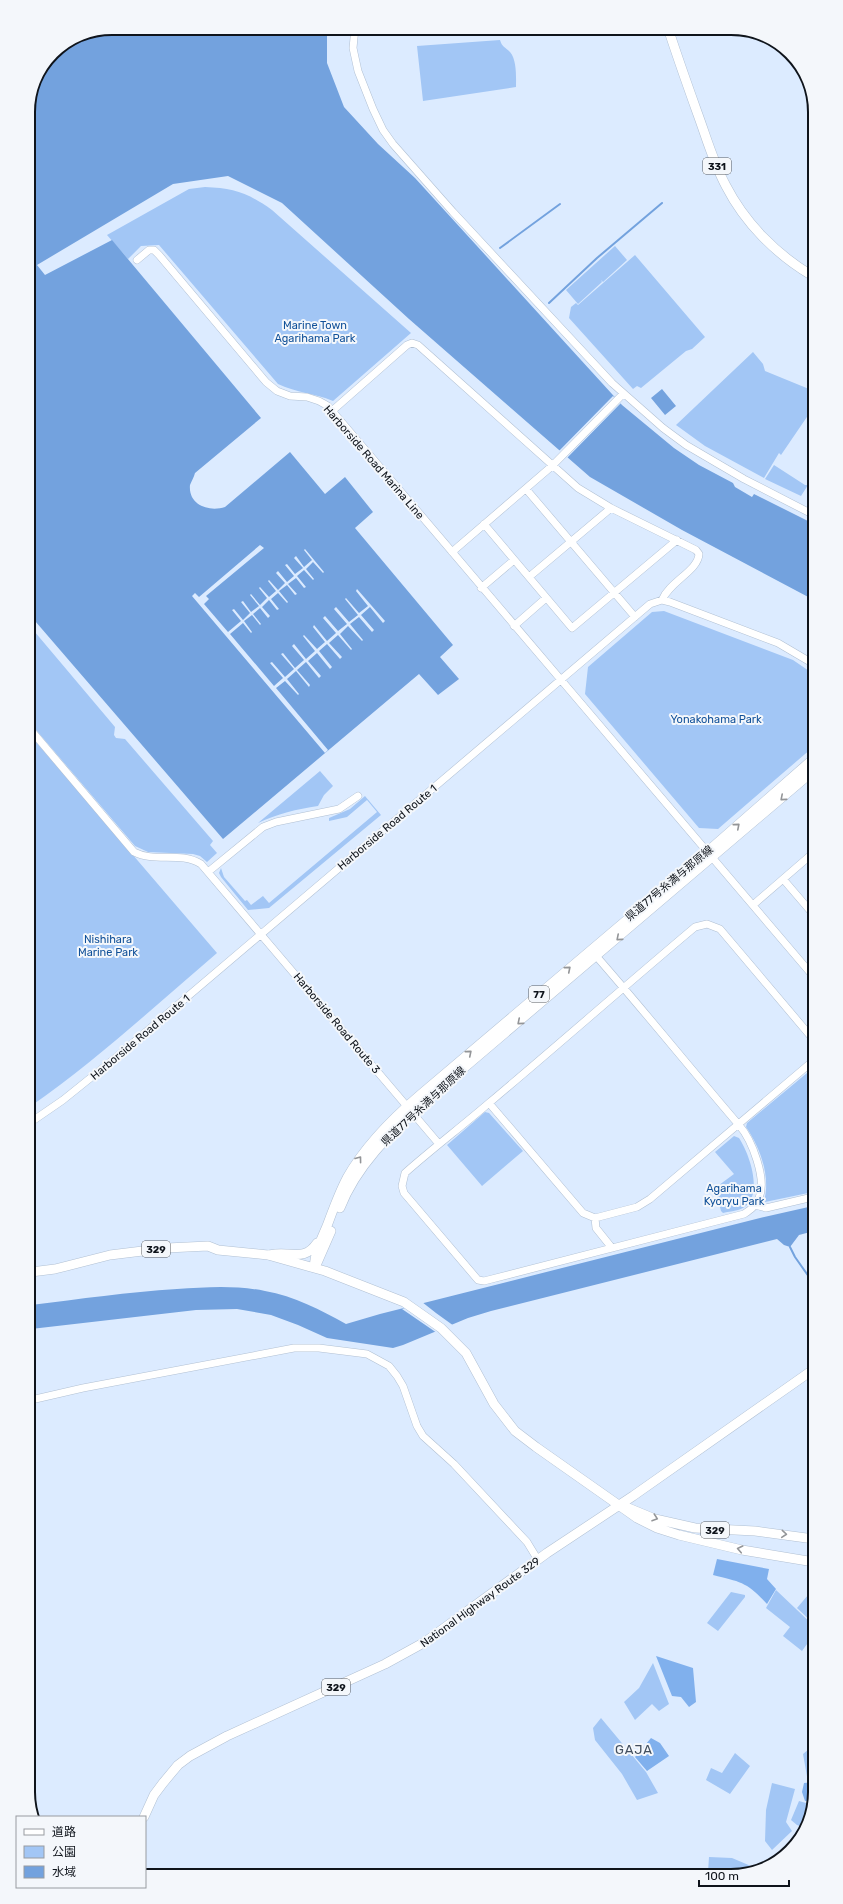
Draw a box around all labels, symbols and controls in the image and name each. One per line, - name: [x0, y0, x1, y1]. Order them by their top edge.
- road number: 331: [703, 158, 731, 174]
- park label: Marine Town Agarihama Park: [275, 319, 356, 345]
- street label: Harborside Road Marina Line: [321, 403, 427, 522]
- park label: Yonakohama Park: [670, 713, 762, 726]
- street label: Harborside Road Route 1: [335, 782, 440, 873]
- one-way arrow: [780, 793, 787, 800]
- one-way arrow: [732, 823, 739, 830]
- street label: 県道77号糸満与那原線: [623, 843, 716, 924]
- park label: Nishihara Marine Park: [78, 933, 138, 959]
- one-way arrow: [616, 933, 624, 940]
- one-way arrow: [563, 966, 571, 973]
- street label: Harborside Road Route 3: [291, 970, 383, 1077]
- road number: 77: [529, 986, 549, 1002]
- street label: Harborside Road Route 1: [88, 992, 193, 1083]
- one-way arrow: [517, 1017, 524, 1024]
- one-way arrow: [464, 1051, 472, 1058]
- street label: 県道77号糸満与那原線: [379, 1064, 468, 1149]
- one-way arrow: [354, 1157, 361, 1164]
- park label: Agarihama Kyoryu Park: [704, 1182, 765, 1208]
- road number: 329: [142, 1241, 170, 1257]
- one-way arrow: [652, 1514, 659, 1522]
- road number: 329: [701, 1522, 729, 1538]
- one-way arrow: [781, 1529, 787, 1538]
- one-way arrow: [737, 1546, 744, 1554]
- street label: National Highway Route 329: [418, 1555, 543, 1650]
- road number: 329: [322, 1679, 350, 1695]
- district label: GAJA: [615, 1742, 653, 1757]
- legend: [16, 1816, 146, 1888]
- text: 道路: [52, 1825, 76, 1839]
- text: 公園: [52, 1845, 76, 1859]
- scale bar: [699, 1862, 789, 1888]
- text: 水域: [52, 1865, 76, 1879]
- text: 100 m: [705, 1869, 739, 1883]

